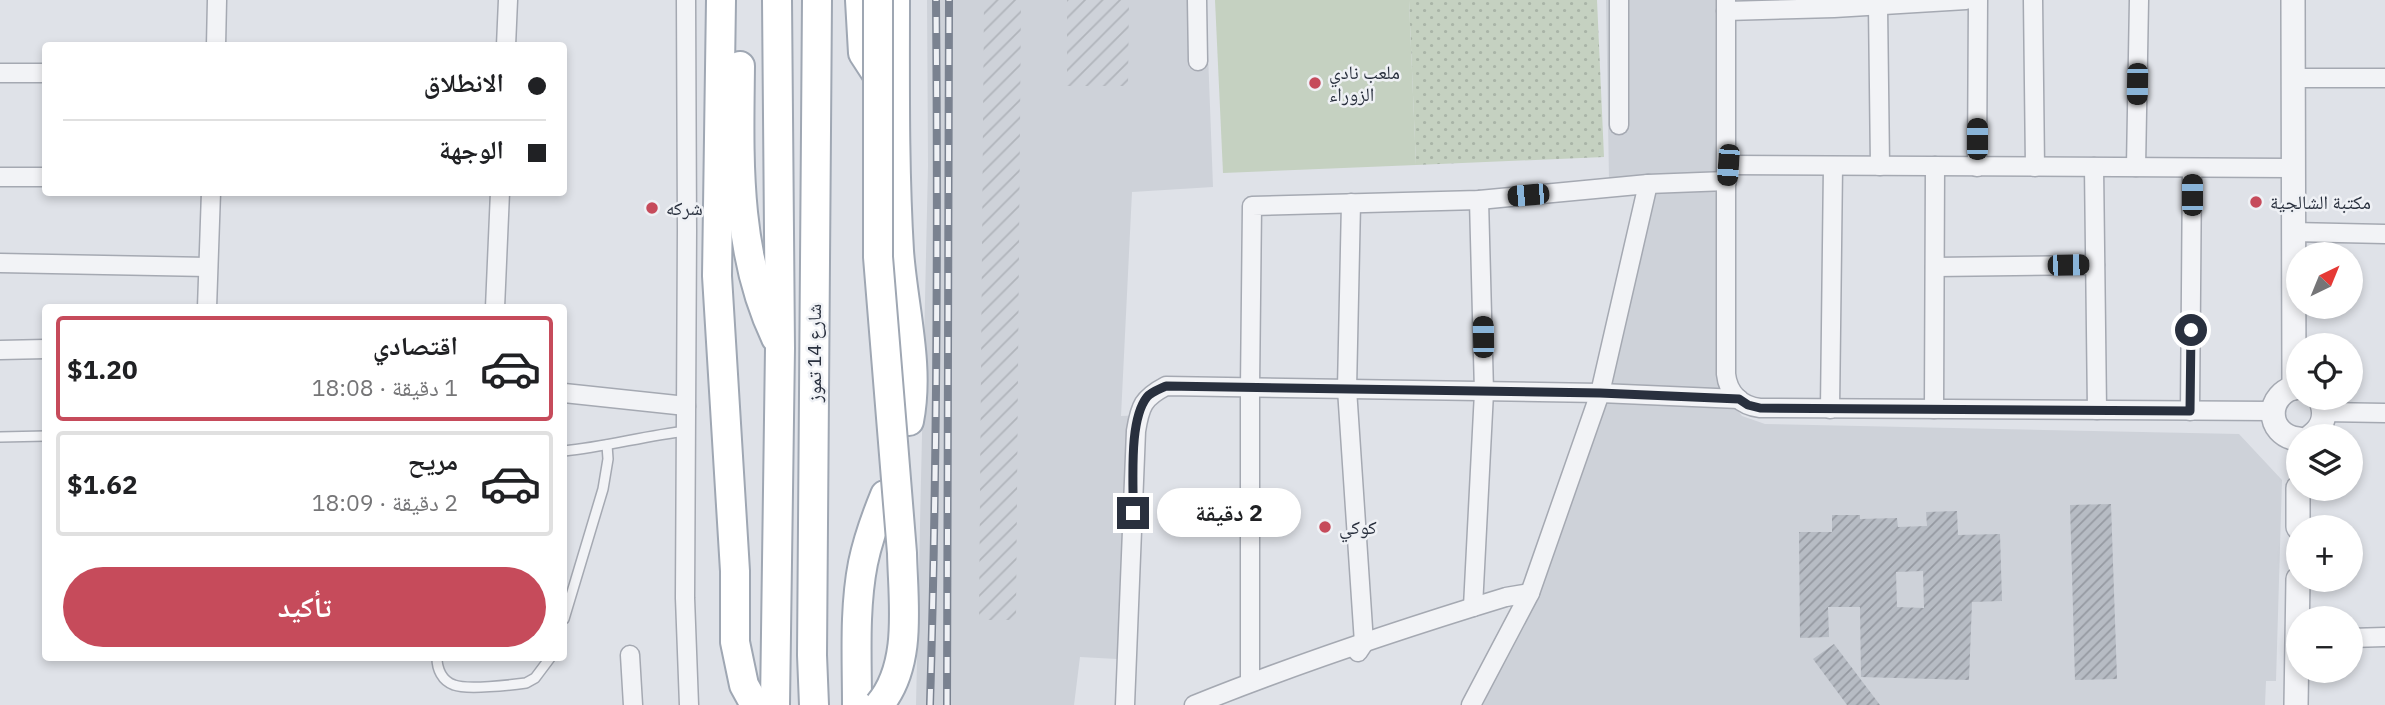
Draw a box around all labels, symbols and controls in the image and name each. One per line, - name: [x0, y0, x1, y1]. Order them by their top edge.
- place label: ملعب نادي الزوراء: [1329, 60, 1400, 106]
- car: [2127, 63, 2148, 105]
- text: الانطلاق: [424, 65, 504, 99]
- marker: ملعب نادي الزوراء: [1307, 75, 1323, 91]
- car: [1967, 118, 1988, 160]
- text: الوجهة: [439, 132, 504, 166]
- car: [1717, 143, 1740, 187]
- car: [2182, 174, 2203, 216]
- car: [1507, 183, 1550, 207]
- place label: مكتبة الشالجية: [2270, 190, 2371, 214]
- marker: مكتبة الشالجية: [2248, 194, 2264, 210]
- place label: شركه: [666, 196, 703, 220]
- marker: شركه: [644, 200, 660, 216]
- north arrow: [2286, 242, 2362, 318]
- map controls: [2286, 242, 2363, 683]
- car: [2047, 254, 2090, 276]
- street label: شارع 14 تموز: [802, 304, 826, 403]
- route start: [2175, 314, 2207, 346]
- car: [1473, 316, 1494, 358]
- text: اقتصادي: [373, 328, 458, 362]
- button: locate: [2286, 333, 2363, 410]
- icon: car: [479, 337, 542, 400]
- text: $1.20: [67, 352, 138, 386]
- text: 1 دقيقة · 18:08: [312, 372, 458, 402]
- button: layers: [2286, 424, 2363, 501]
- text: مريح: [408, 443, 458, 477]
- icon: car: [479, 452, 542, 515]
- text: $1.62: [67, 467, 138, 501]
- text: 2 دقيقة · 18:09: [312, 487, 458, 517]
- callout: 2 دقيقة: [1158, 489, 1301, 538]
- route end: [1117, 497, 1149, 529]
- text: 2 دقيقة: [1195, 497, 1263, 527]
- place label: كوكي: [1339, 515, 1377, 543]
- button: +: [2286, 515, 2363, 592]
- marker: كوكي: [1317, 519, 1333, 535]
- button: تأكيد: [63, 567, 546, 647]
- button: −: [2286, 606, 2363, 683]

